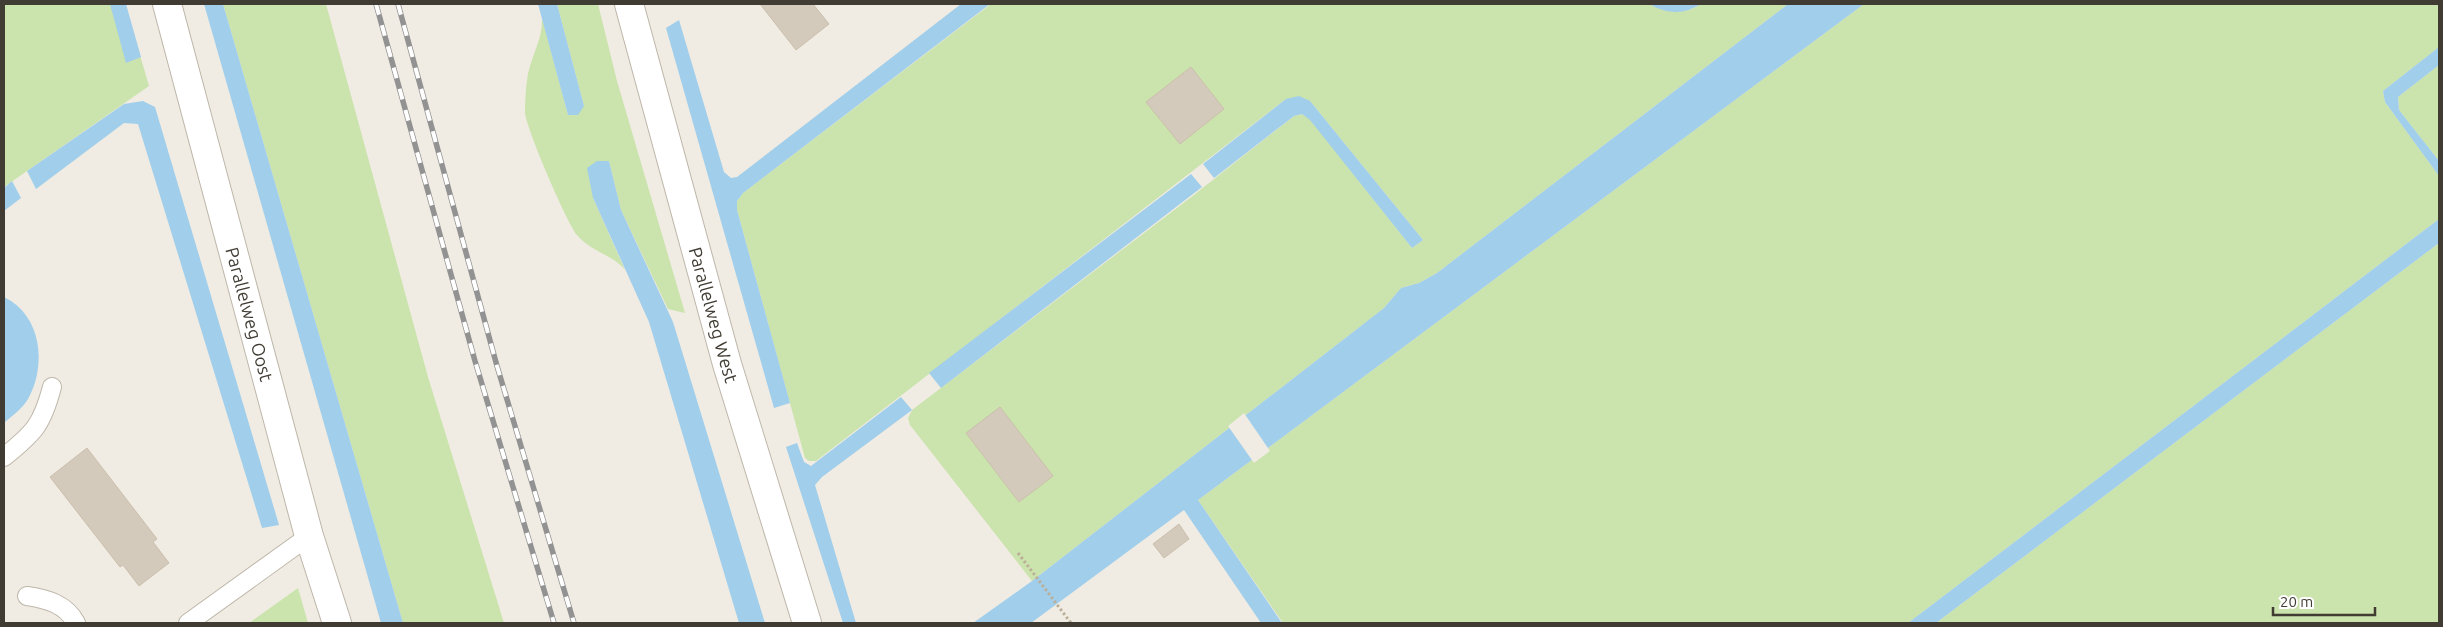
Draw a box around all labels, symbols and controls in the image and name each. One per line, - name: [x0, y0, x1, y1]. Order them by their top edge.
- street label: Parallelweg Oost: [222, 245, 277, 383]
- street label: Parallelweg West: [686, 245, 742, 385]
- scale bar: [2273, 584, 2376, 616]
- text: 20 m: [2280, 593, 2313, 610]

